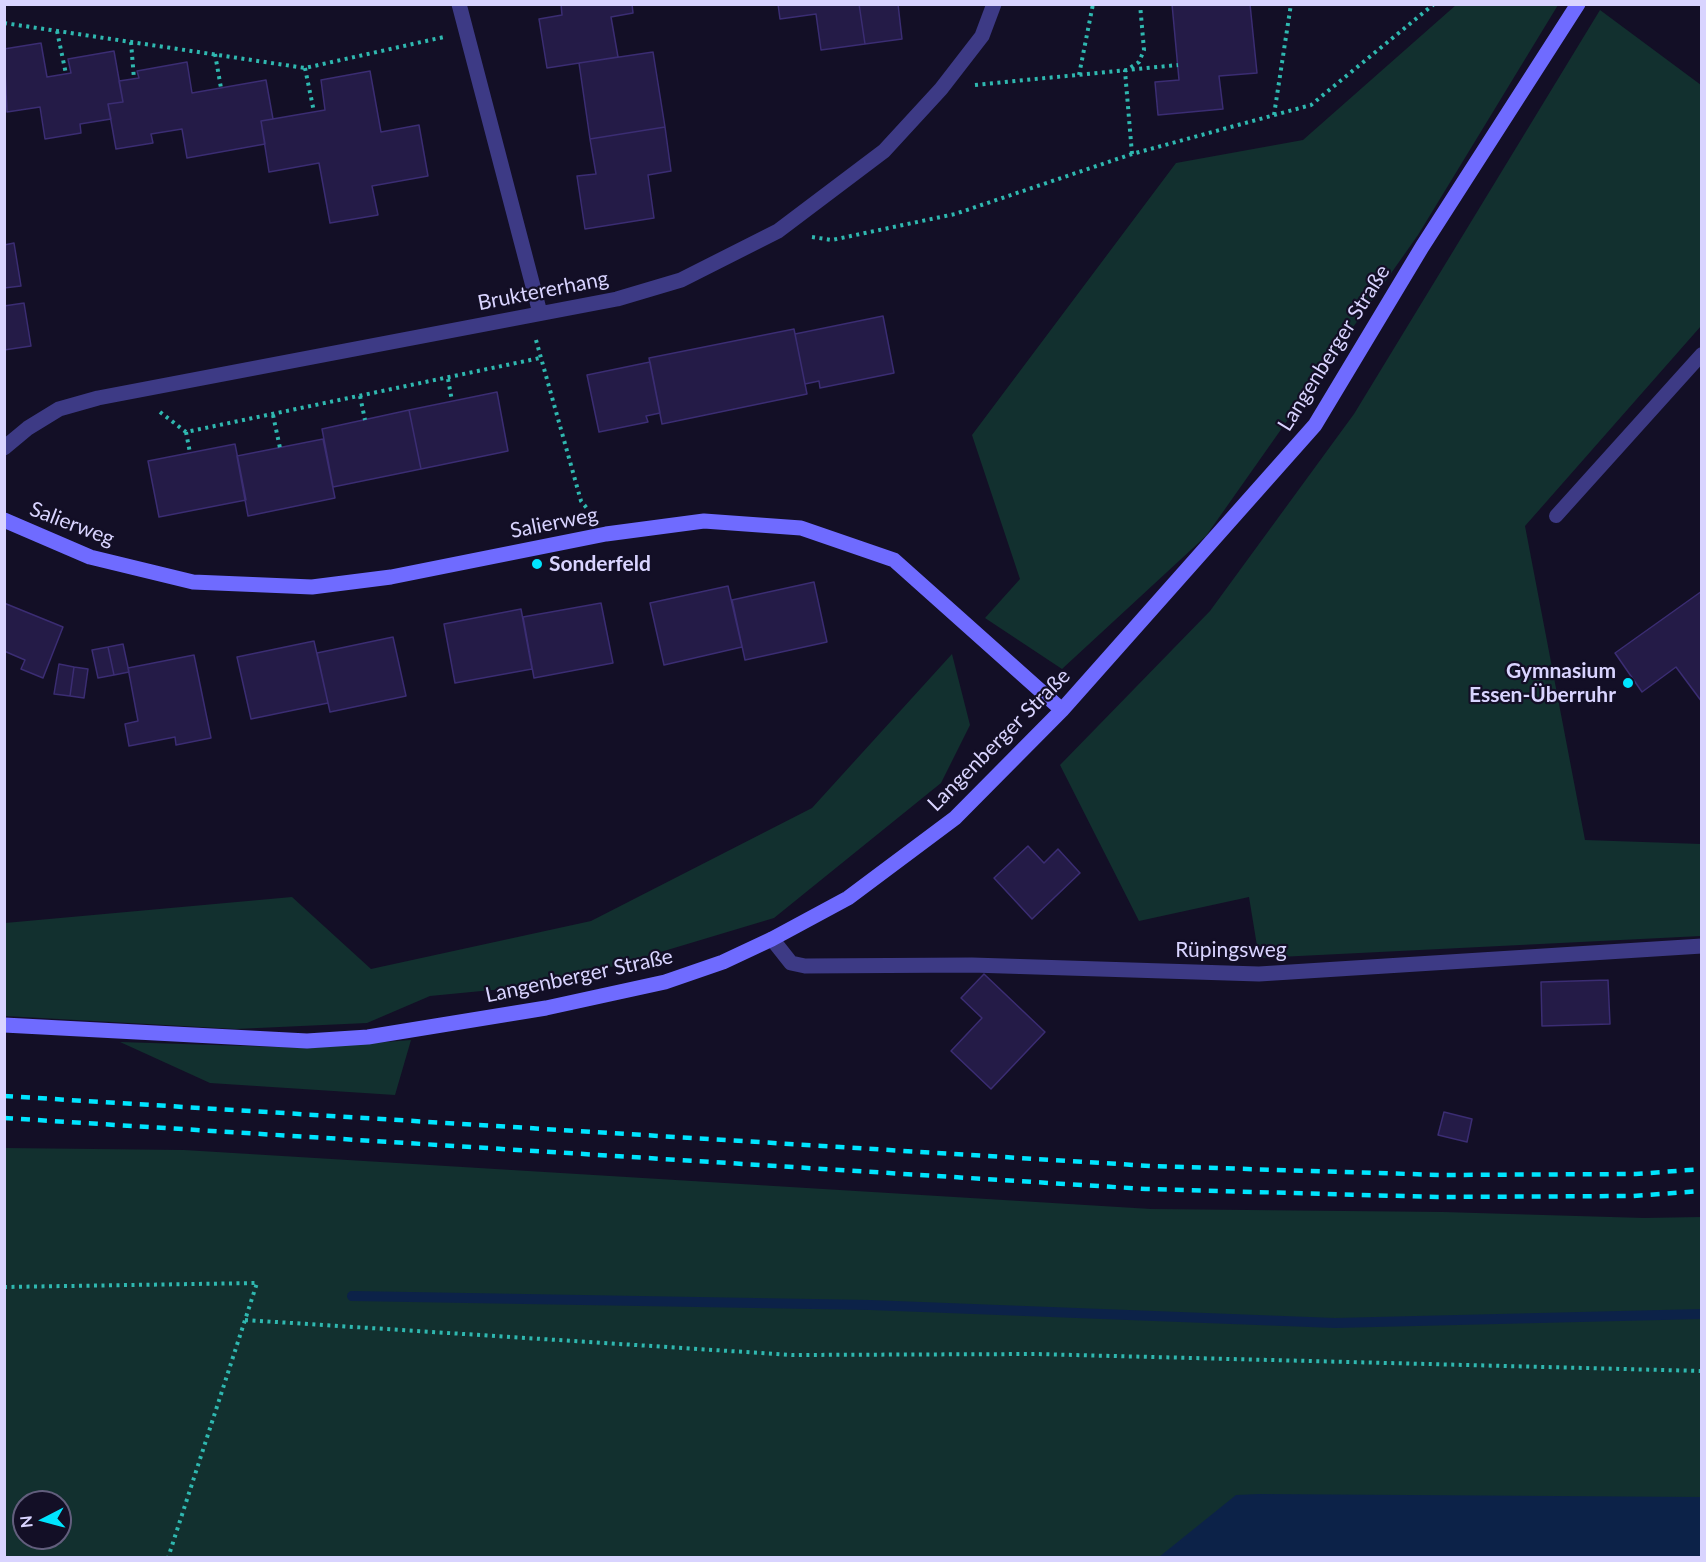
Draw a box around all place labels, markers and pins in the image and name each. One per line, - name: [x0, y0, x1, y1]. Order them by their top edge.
- place label: Sonderfeld: [549, 551, 651, 577]
- marker: Sonderfeld: [530, 557, 544, 571]
- place label: Gymnasium Essen-Überruhr: [1469, 658, 1616, 708]
- marker: Gymnasium Essen-Überruhr: [1621, 676, 1635, 690]

